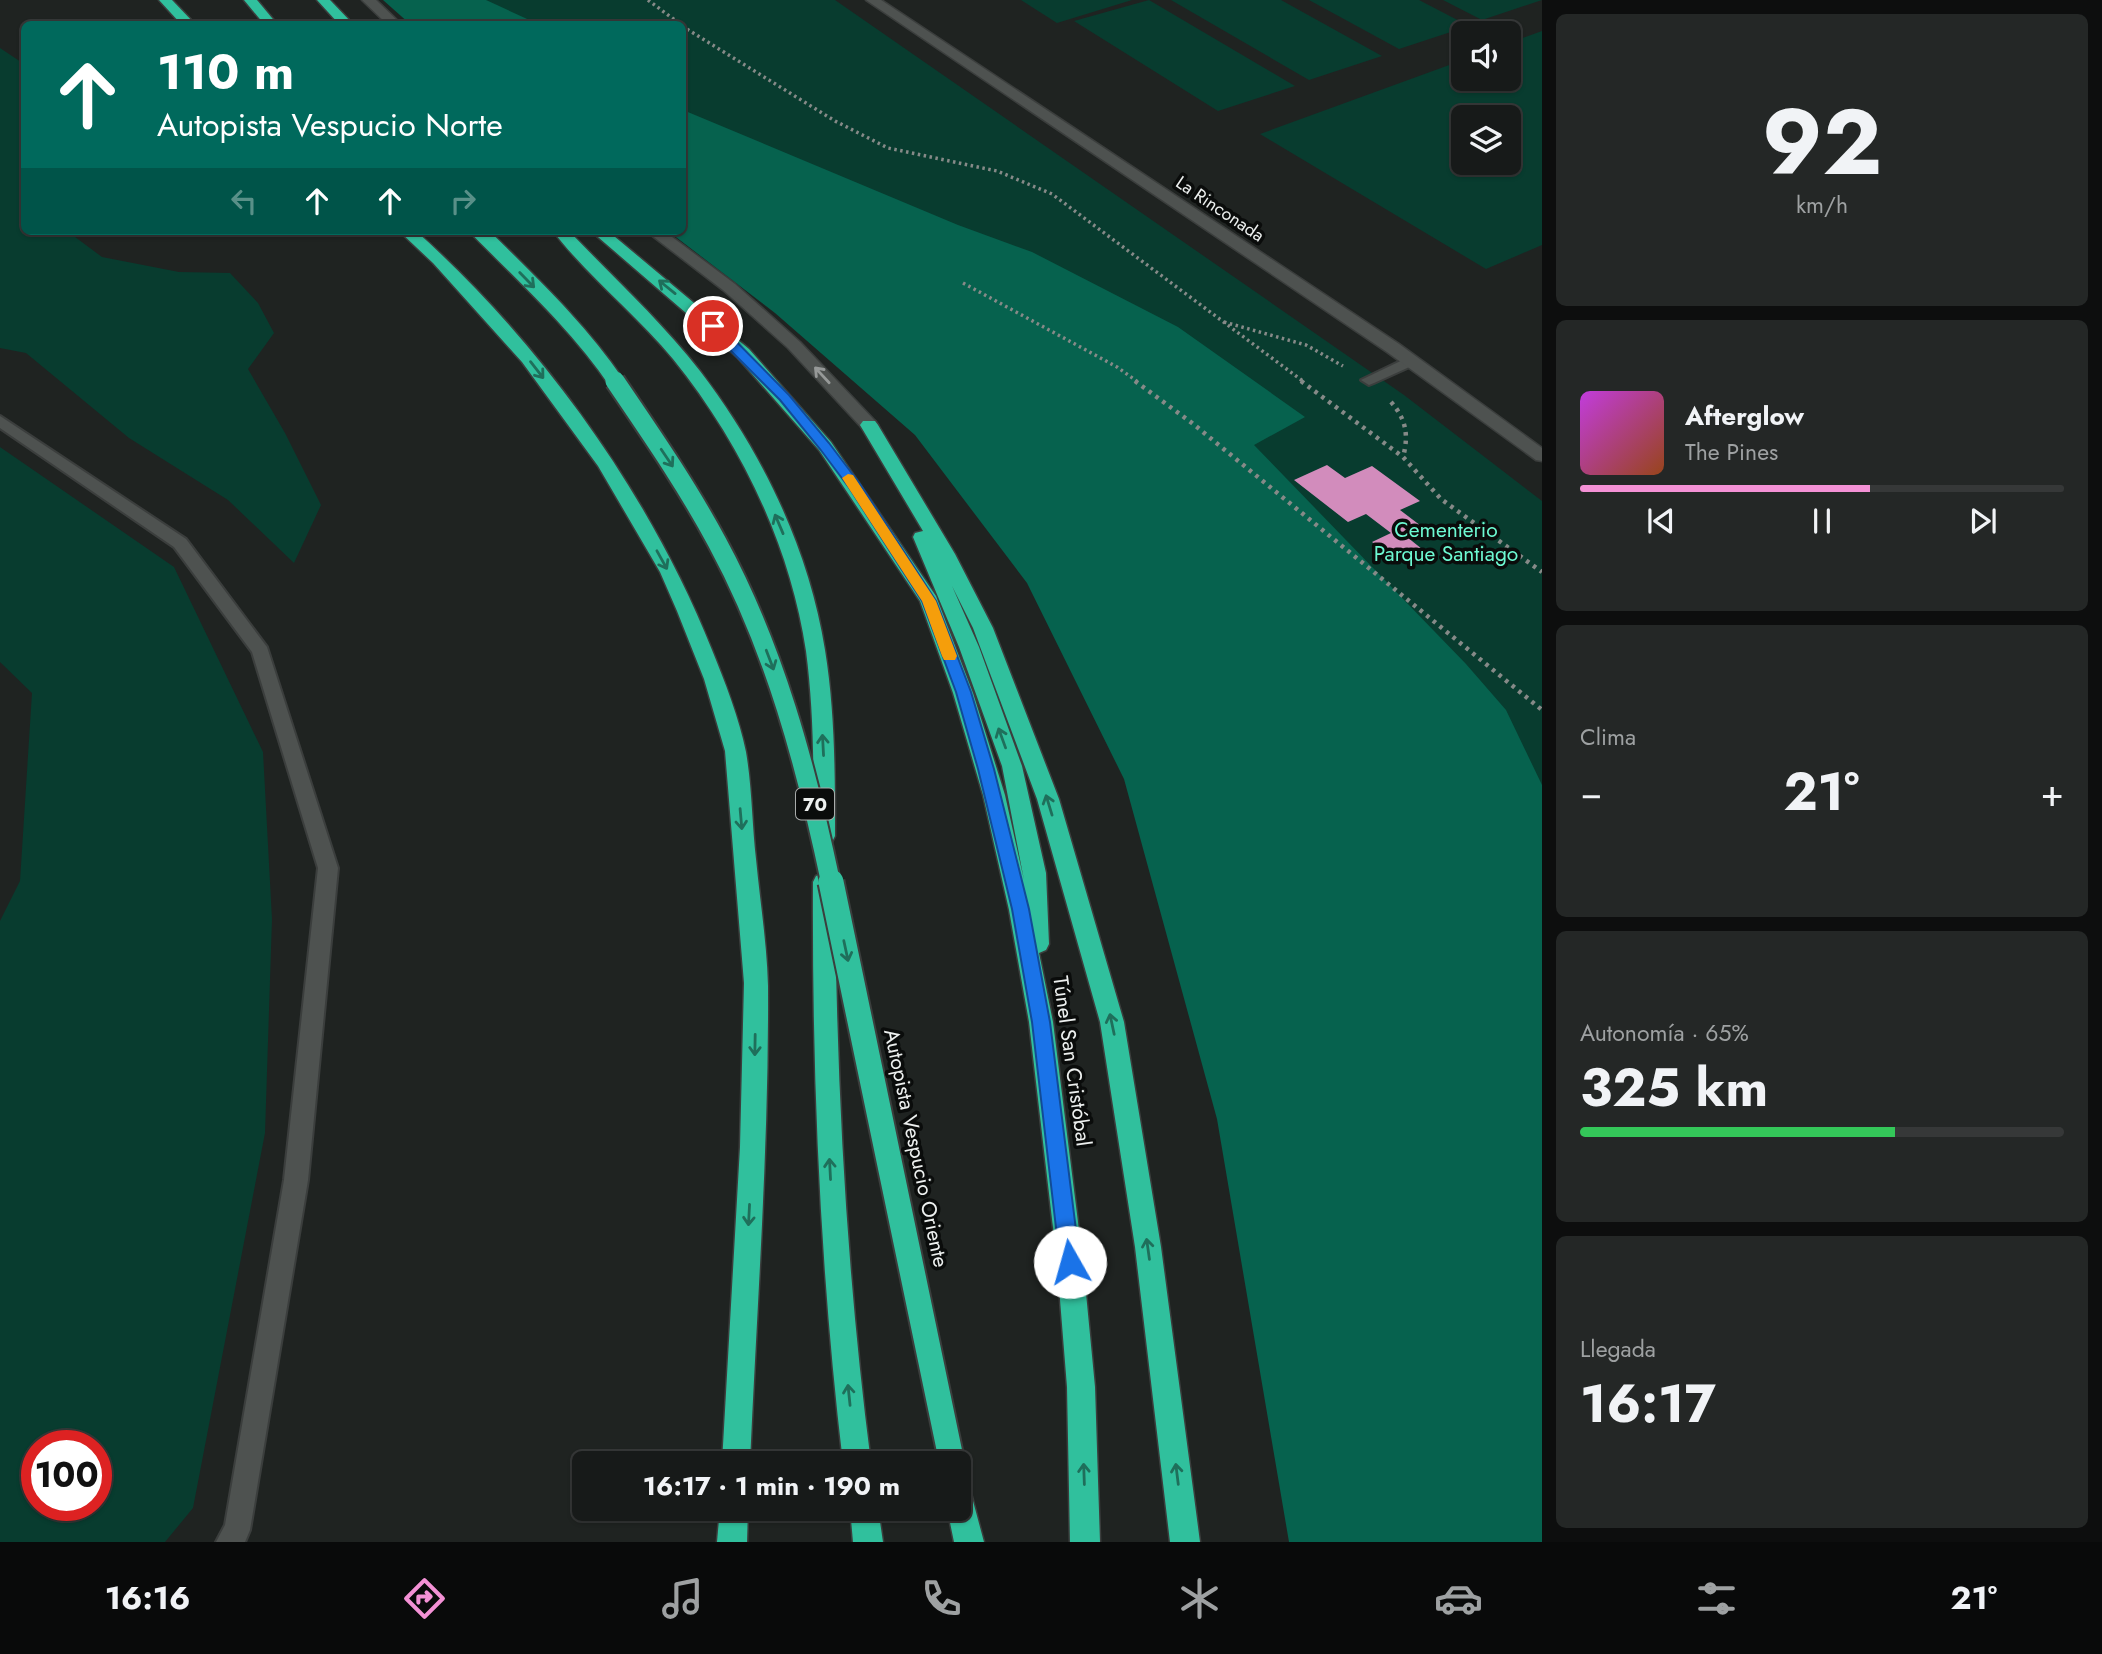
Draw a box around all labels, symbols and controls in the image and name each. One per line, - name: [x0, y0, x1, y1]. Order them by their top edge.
- map controls: [1451, 21, 1521, 175]
- button: sound: [1451, 21, 1521, 91]
- text: 110 m: [157, 37, 294, 107]
- icon: ahead: [42, 49, 133, 140]
- text: 92: [1762, 77, 1882, 208]
- text: Autopista Vespucio Norte: [157, 102, 503, 148]
- button: layers: [1451, 105, 1521, 175]
- street label: La Rinconada: [1171, 170, 1269, 248]
- icon: left: [225, 182, 263, 220]
- icon: ahead: [298, 182, 336, 220]
- icon: ahead: [371, 182, 409, 220]
- icon: right: [444, 182, 482, 220]
- text: km/h: [1796, 188, 1848, 222]
- one-way arrow: [518, 271, 535, 288]
- one-way arrow: [658, 279, 676, 295]
- pin: [683, 296, 743, 356]
- icon: arrive: [694, 307, 732, 345]
- one-way arrow: [530, 360, 545, 379]
- one-way arrow: [814, 367, 831, 384]
- text: Afterglow: [1685, 397, 1804, 435]
- text: The Pines: [1685, 435, 1778, 469]
- one-way arrow: [660, 448, 674, 467]
- icon: previous: [1642, 502, 1680, 540]
- icon: pause: [1803, 502, 1841, 540]
- icon: next: [1964, 502, 2002, 540]
- one-way arrow: [772, 513, 785, 535]
- park label: Cementerio Parque Santiago: [1374, 515, 1518, 569]
- one-way arrow: [656, 549, 669, 570]
- one-way arrow: [765, 649, 777, 671]
- text: Clima: [1580, 720, 1636, 754]
- one-way arrow: [995, 727, 1007, 749]
- one-way arrow: [817, 734, 830, 757]
- text: 21°: [1784, 754, 1860, 830]
- text: −: [1580, 765, 1602, 820]
- text: +: [2041, 765, 2064, 820]
- road number: 70: [796, 789, 834, 820]
- one-way arrow: [1042, 795, 1055, 817]
- one-way arrow: [735, 807, 748, 829]
- one-way arrow: [840, 939, 854, 962]
- street label: Túnel San Cristóbal: [1045, 974, 1099, 1148]
- one-way arrow: [1104, 1013, 1118, 1036]
- text: Autonomía · 65%: [1580, 1016, 1749, 1050]
- street label: Autopista Vespucio Oriente: [876, 1026, 956, 1270]
- one-way arrow: [748, 1034, 761, 1057]
- text: 325 km: [1580, 1050, 1768, 1126]
- one-way arrow: [824, 1157, 837, 1180]
- one-way arrow: [742, 1204, 755, 1227]
- position arrow: [1033, 1225, 1107, 1299]
- one-way arrow: [1141, 1238, 1154, 1261]
- text: Llegada: [1580, 1332, 1656, 1366]
- text: 16:17: [1580, 1366, 1716, 1442]
- one-way arrow: [842, 1385, 855, 1407]
- speed limit sign: 100: [21, 1430, 112, 1521]
- one-way arrow: [1078, 1463, 1091, 1486]
- one-way arrow: [1170, 1463, 1183, 1486]
- text: 16:17 · 1 min · 190 m: [643, 1467, 900, 1505]
- icon: directions: [400, 1574, 449, 1623]
- icon: music: [658, 1574, 707, 1623]
- icon: phone: [917, 1574, 966, 1623]
- icon: climate: [1175, 1574, 1224, 1623]
- icon: car: [1434, 1574, 1483, 1623]
- icon: filters: [1692, 1574, 1741, 1623]
- text: 16:16: [105, 1575, 190, 1621]
- text: 21°: [1950, 1575, 1997, 1621]

